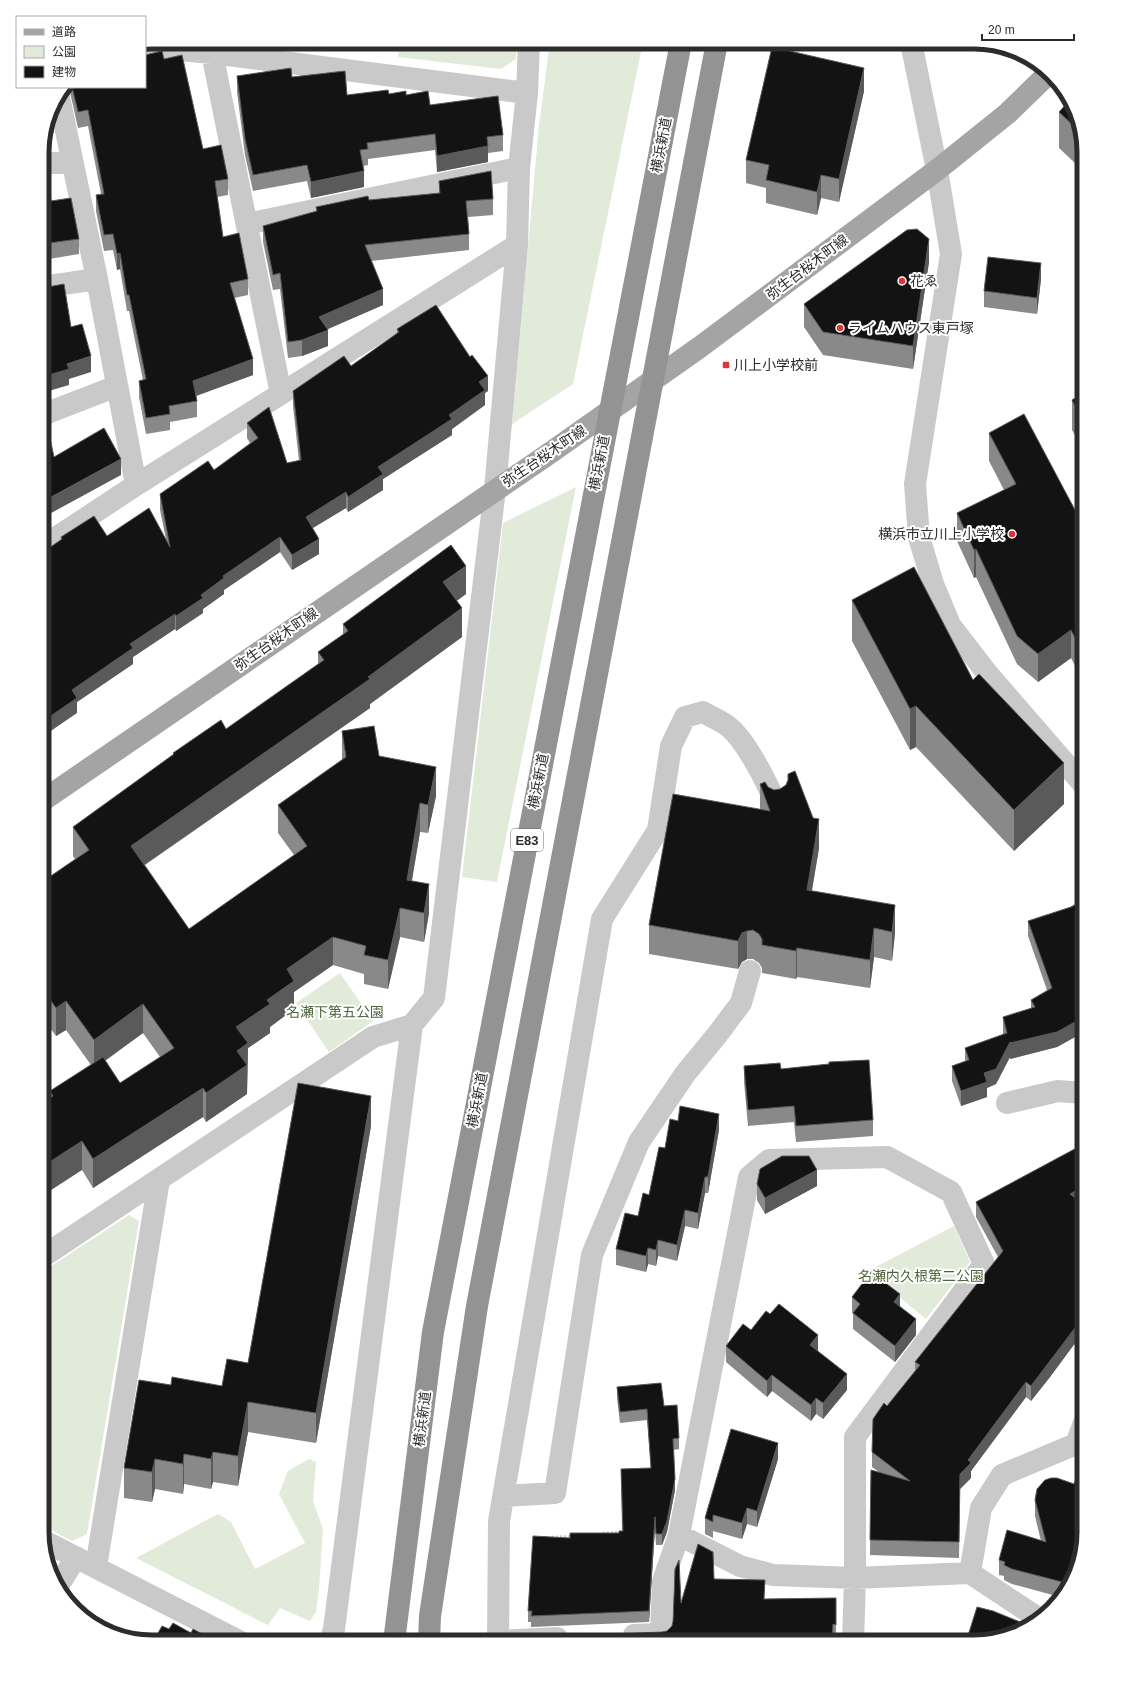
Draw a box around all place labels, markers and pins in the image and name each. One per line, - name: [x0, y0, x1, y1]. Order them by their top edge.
- place label: 花ゑ: [910, 273, 938, 289]
- marker: 花ゑ: [897, 276, 907, 286]
- place label: ライムハウス東戸塚: [848, 320, 974, 336]
- marker: ライムハウス東戸塚: [835, 323, 845, 333]
- place label: 川上小学校前: [734, 357, 818, 373]
- marker: 川上小学校前: [721, 360, 731, 370]
- place label: 横浜市立川上小学校: [878, 526, 1004, 542]
- marker: 横浜市立川上小学校: [1007, 529, 1017, 539]

